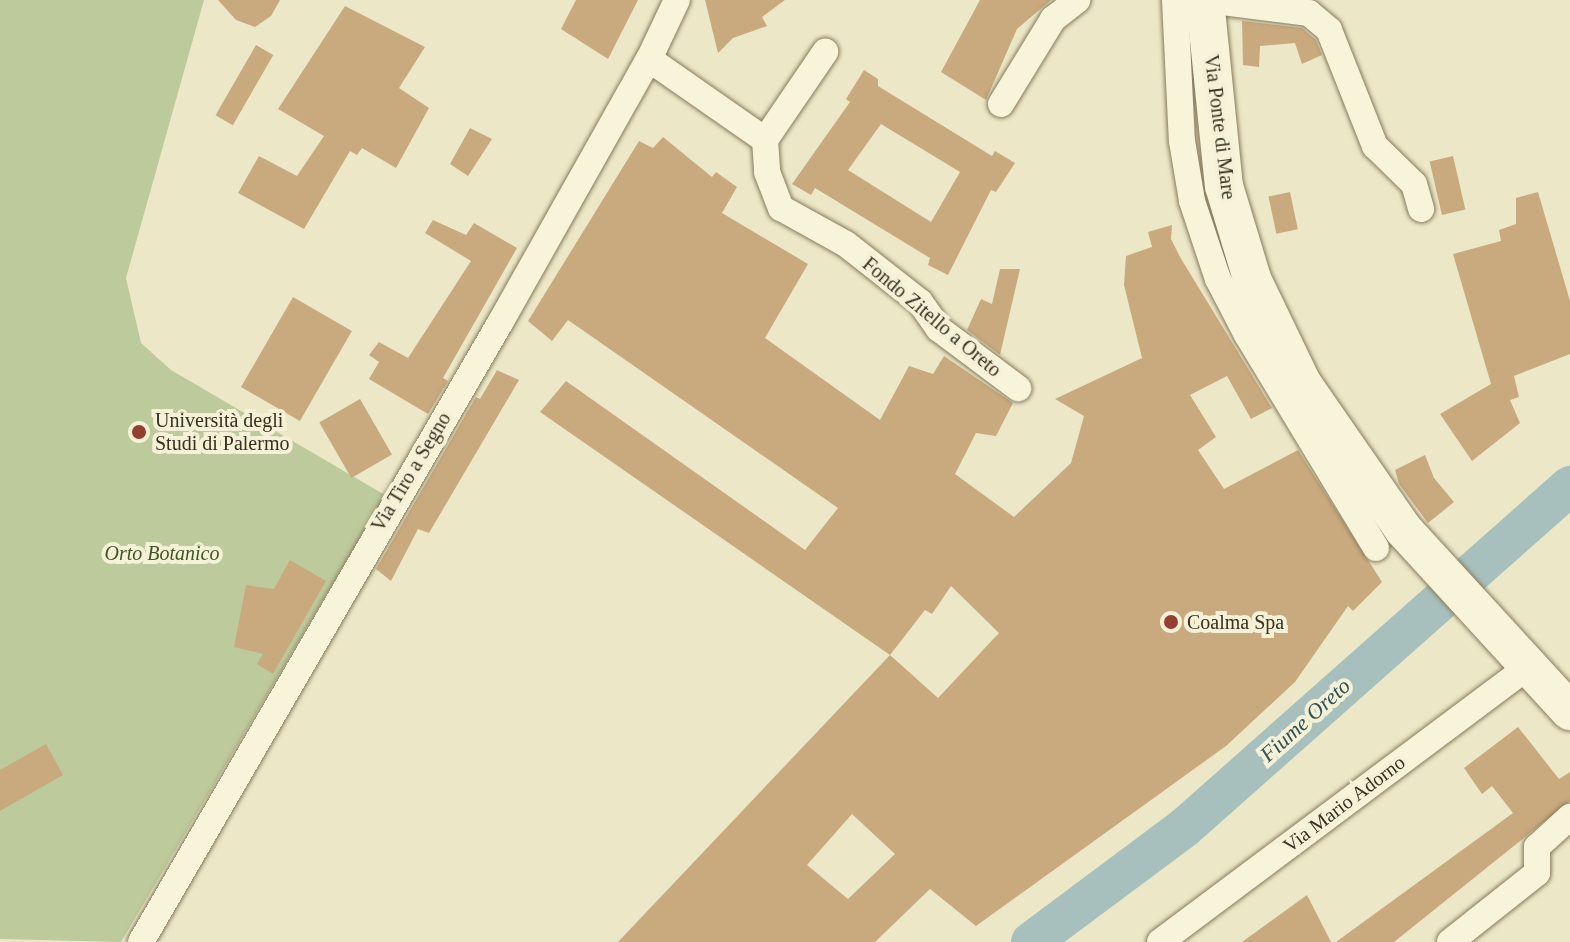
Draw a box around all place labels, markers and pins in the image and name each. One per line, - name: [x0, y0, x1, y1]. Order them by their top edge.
- place label: Università degli Studi di Palermo: [155, 408, 289, 455]
- marker: Università degli Studi di Palermo: [130, 423, 148, 441]
- place label: Coalma Spa: [1187, 610, 1284, 634]
- marker: Coalma Spa: [1162, 613, 1180, 631]

